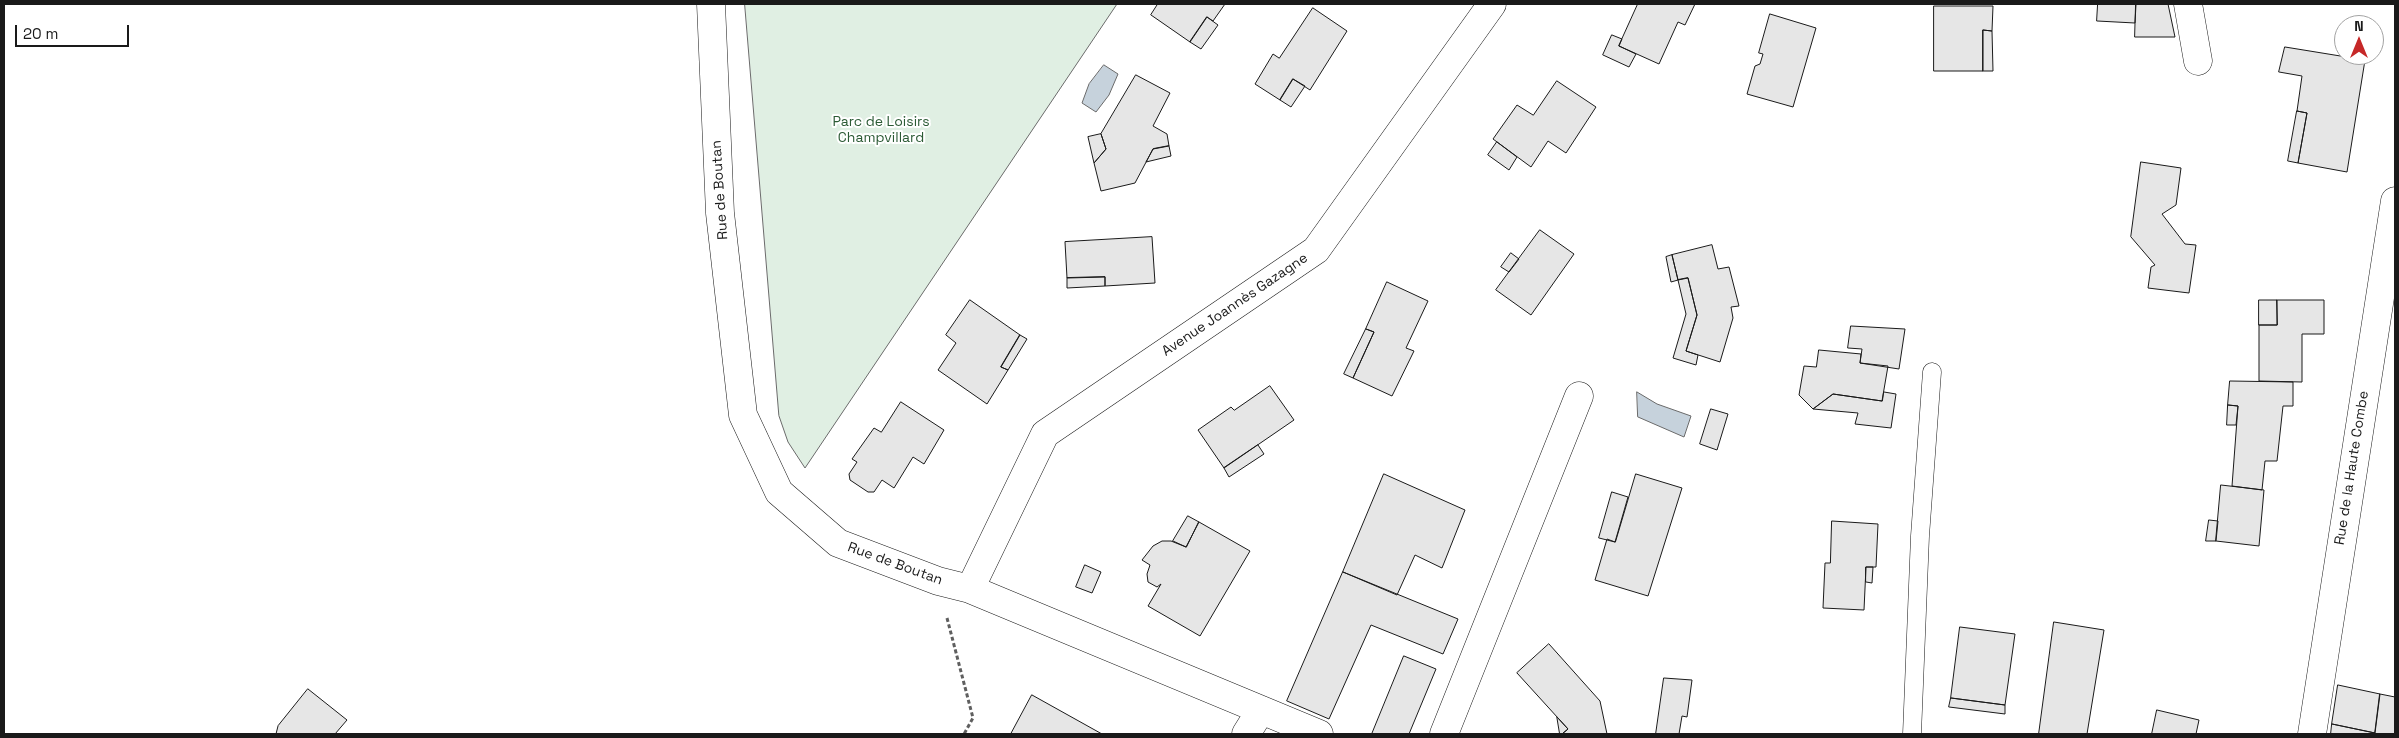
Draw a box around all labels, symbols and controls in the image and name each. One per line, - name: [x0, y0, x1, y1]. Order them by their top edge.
- scale bar: [18, 15, 131, 47]
- north arrow: [2334, 15, 2384, 65]
- text: N: [2354, 17, 2364, 35]
- text: 20 m: [23, 24, 58, 43]
- park label: Parc de Loisirs Champvillard: [832, 114, 930, 146]
- street label: Rue de Boutan: [708, 140, 732, 240]
- street label: Avenue Joannès Gazagne: [1159, 250, 1311, 360]
- street label: Rue de la Haute Combe: [2332, 390, 2372, 546]
- street label: Rue de Boutan: [845, 539, 945, 589]

